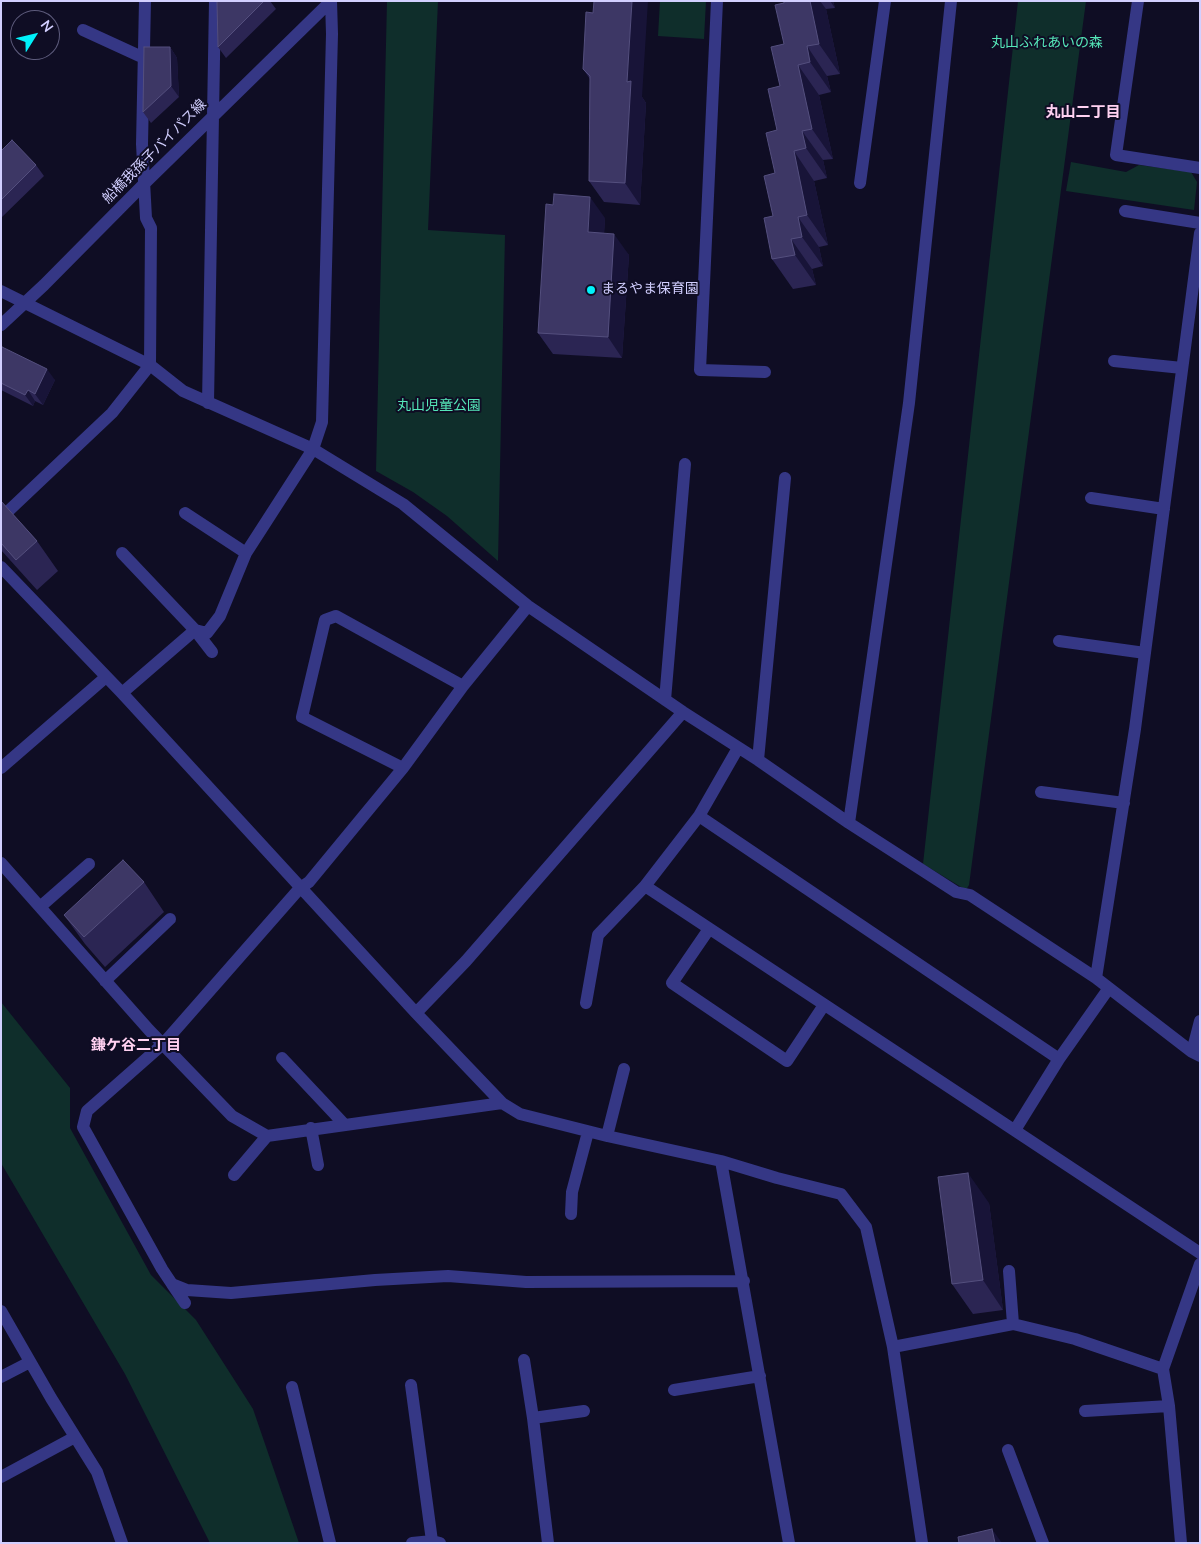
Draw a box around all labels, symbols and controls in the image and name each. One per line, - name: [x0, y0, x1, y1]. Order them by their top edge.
- north arrow: [10, 10, 60, 60]
- text: N: [36, 17, 57, 36]
- park label: 丸山ふれあいの森: [991, 36, 1103, 52]
- street label: 船橋我孫子バイパス線: [100, 97, 210, 207]
- district label: 丸山二丁目: [1046, 104, 1120, 122]
- place label: まるやま保育園: [601, 282, 699, 298]
- marker: まるやま保育園: [585, 284, 597, 296]
- park label: 丸山児童公園: [397, 399, 481, 415]
- district label: 鎌ケ谷二丁目: [91, 1037, 181, 1055]

